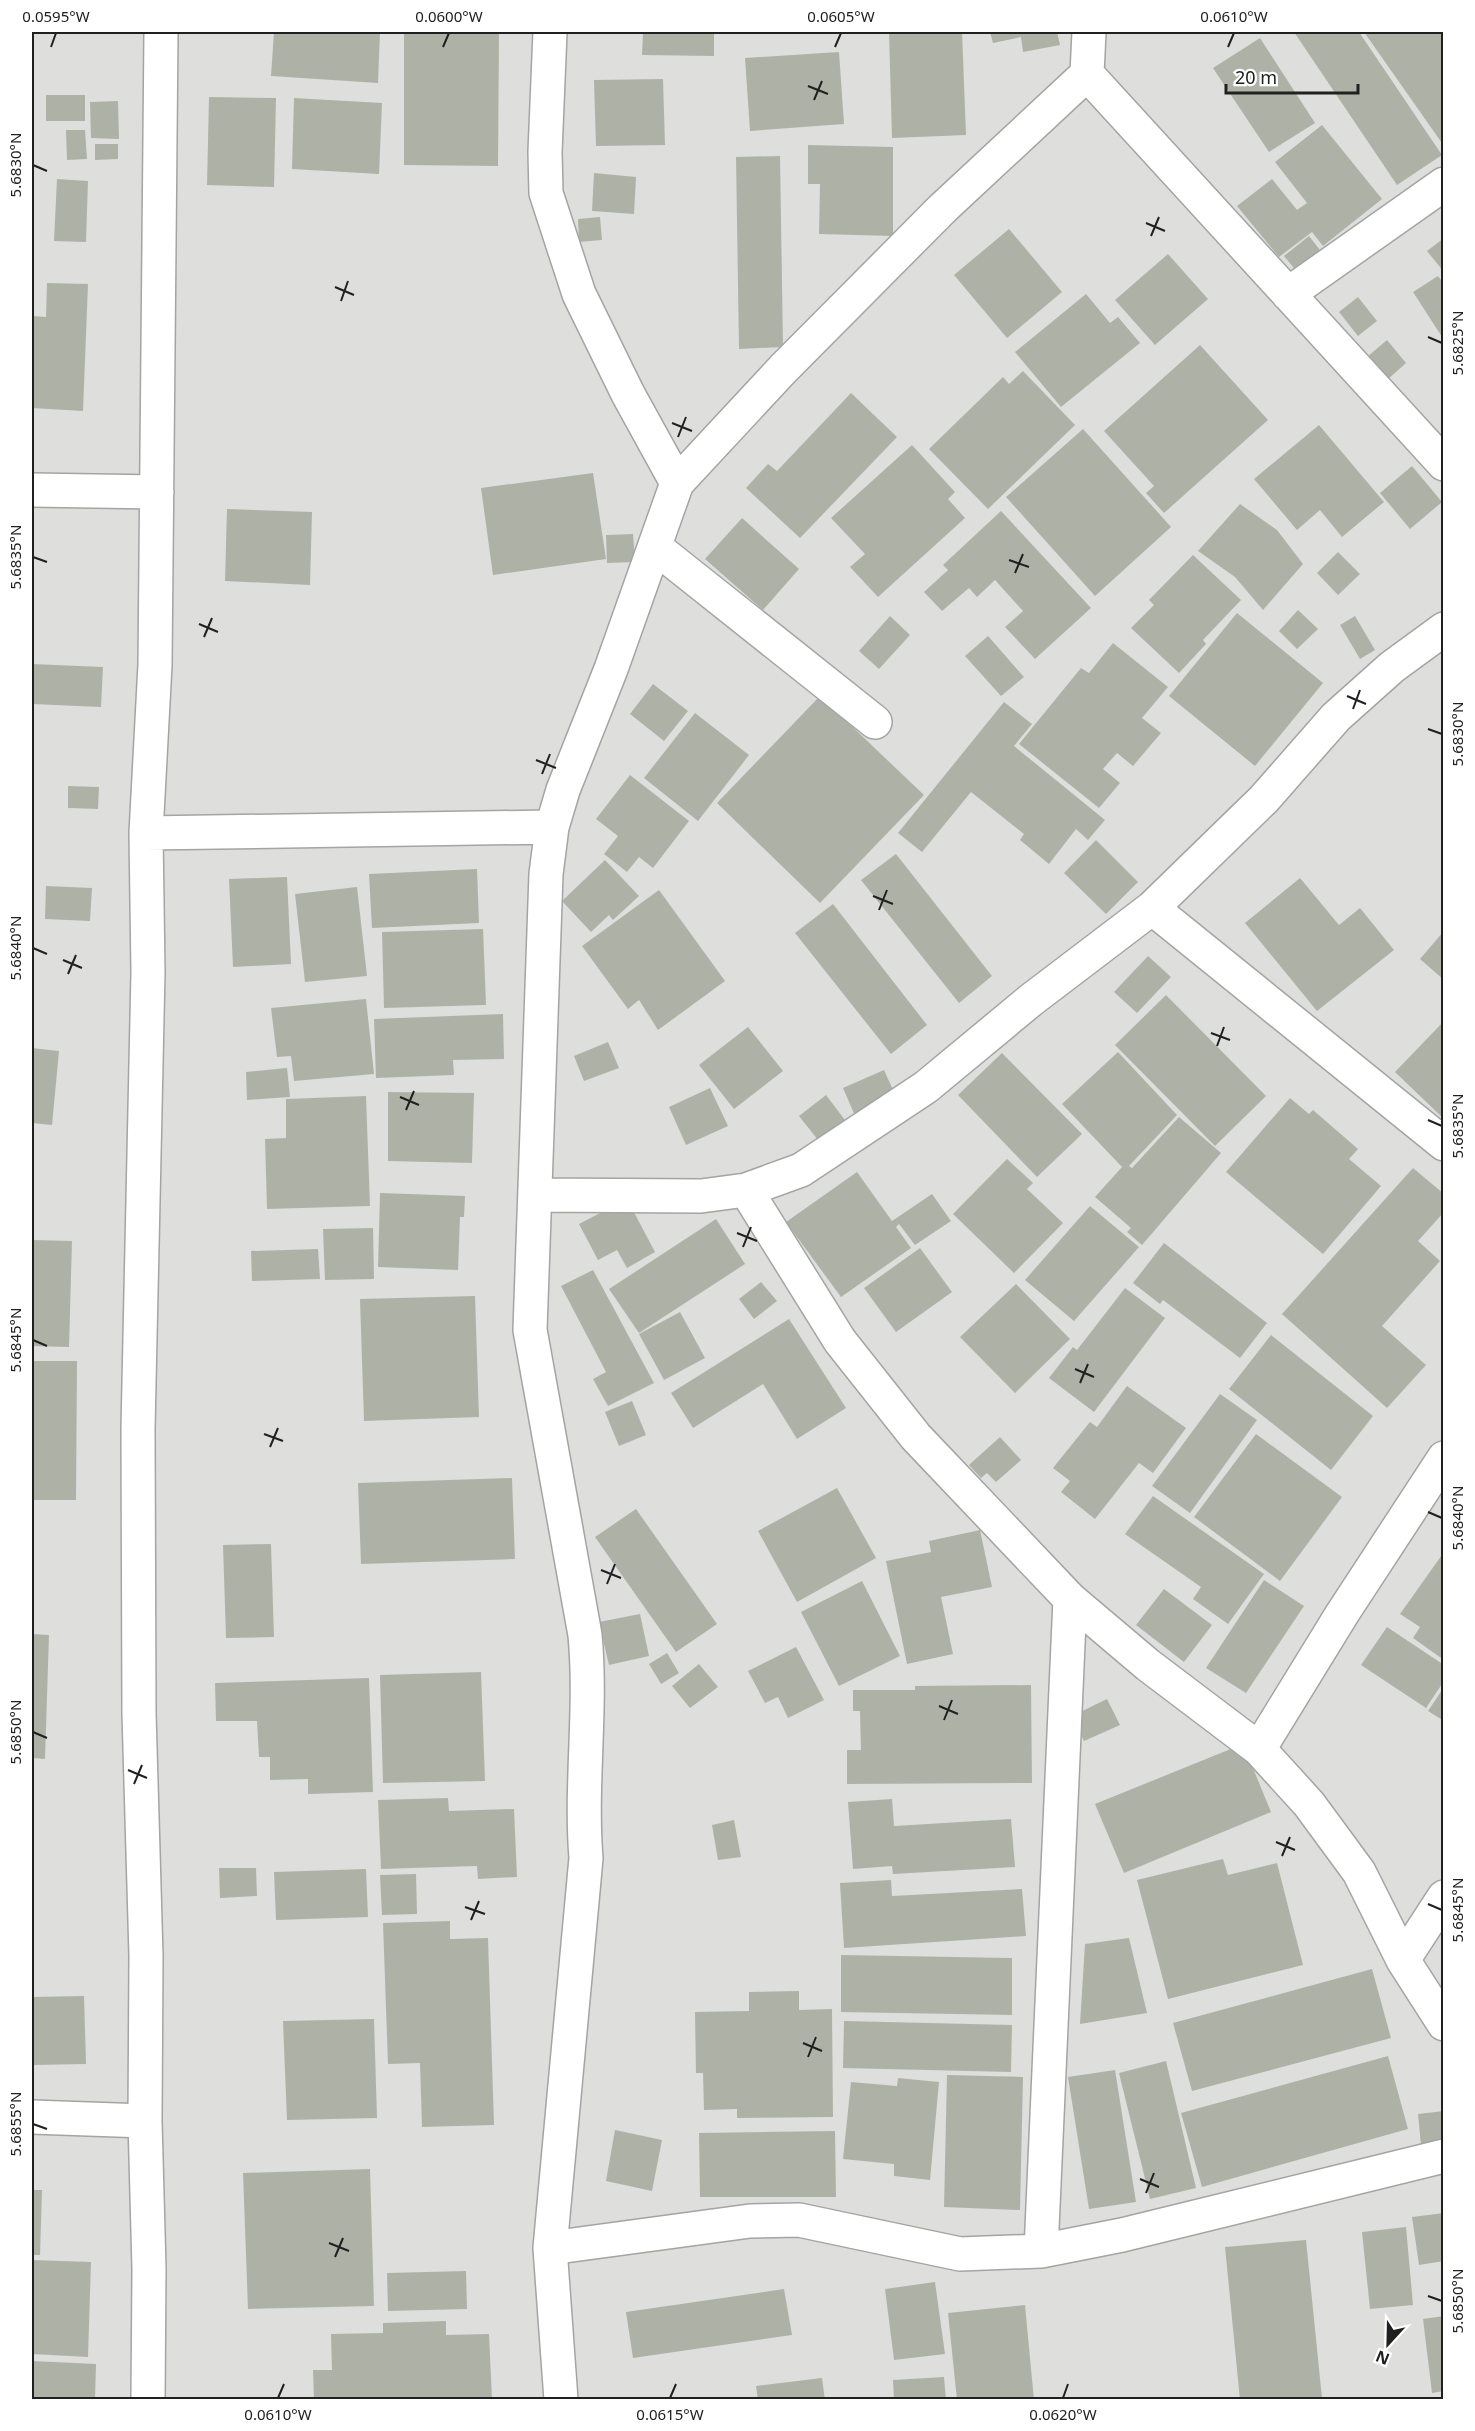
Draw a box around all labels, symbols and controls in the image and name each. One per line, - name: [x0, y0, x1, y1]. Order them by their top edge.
- text: 0.0595°W: [22, 6, 90, 26]
- text: 0.0600°W: [415, 6, 483, 26]
- text: 0.0605°W: [807, 6, 875, 26]
- text: 0.0610°W: [1200, 6, 1268, 26]
- scale bar: [1226, 57, 1358, 95]
- text: 20 m: [1235, 65, 1277, 89]
- text: 5.6830°N: [5, 133, 25, 197]
- text: 5.6825°N: [1447, 311, 1467, 375]
- text: 5.6835°N: [5, 525, 25, 589]
- text: 5.6830°N: [1447, 702, 1467, 766]
- text: 5.6840°N: [5, 916, 25, 980]
- text: 5.6835°N: [1447, 1094, 1467, 1158]
- text: 5.6845°N: [5, 1308, 25, 1372]
- text: 5.6840°N: [1447, 1486, 1467, 1550]
- text: 5.6850°N: [5, 1700, 25, 1764]
- text: 5.6845°N: [1447, 1878, 1467, 1942]
- text: 5.6855°N: [5, 2092, 25, 2156]
- text: 5.6850°N: [1447, 2269, 1467, 2333]
- north arrow: [1358, 2314, 1418, 2374]
- text: N: [1372, 2345, 1393, 2371]
- text: 0.0610°W: [244, 2404, 312, 2424]
- text: 0.0615°W: [636, 2404, 704, 2424]
- text: 0.0620°W: [1029, 2404, 1097, 2424]

